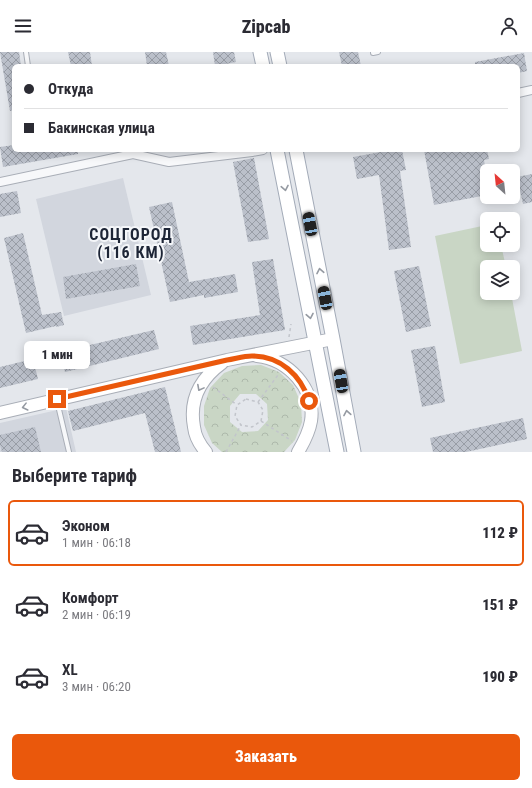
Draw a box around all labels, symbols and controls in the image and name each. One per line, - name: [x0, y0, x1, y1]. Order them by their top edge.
- icon: menu: [12, 15, 34, 37]
- icon: person: [498, 15, 520, 37]
- text: Zipcab: [242, 16, 290, 37]
- text: Откуда: [48, 80, 93, 98]
- text: Бакинская улица: [48, 119, 155, 137]
- north arrow: [480, 164, 520, 204]
- map controls: [480, 164, 520, 300]
- one-way arrow: [280, 185, 288, 191]
- car: [302, 211, 318, 237]
- button: locate: [480, 212, 520, 252]
- district label: СОЦГОРОД (116 КМ): [89, 225, 173, 262]
- button: layers: [480, 260, 520, 300]
- one-way arrow: [316, 268, 324, 275]
- car: [317, 285, 333, 311]
- one-way arrow: [305, 313, 314, 319]
- callout: 1 мин: [24, 341, 90, 369]
- text: 1 мин: [41, 347, 73, 362]
- car: [333, 368, 349, 394]
- one-way arrow: [197, 384, 205, 391]
- route end: [48, 390, 66, 408]
- route start: [300, 392, 318, 410]
- one-way arrow: [22, 402, 29, 411]
- one-way arrow: [343, 410, 351, 416]
- text: Выберите тариф: [12, 465, 137, 486]
- icon: car: [14, 515, 50, 551]
- text: Эконом: [62, 517, 110, 535]
- text: 112 ₽: [482, 524, 518, 542]
- text: 1 мин · 06:18: [62, 535, 131, 550]
- icon: car: [14, 587, 50, 623]
- text: Комфорт: [62, 589, 119, 607]
- text: 151 ₽: [482, 596, 518, 614]
- text: 2 мин · 06:19: [62, 607, 131, 622]
- icon: car: [14, 659, 50, 695]
- text: XL: [62, 661, 78, 679]
- text: 190 ₽: [482, 668, 518, 686]
- text: 3 мин · 06:20: [62, 679, 131, 694]
- button: Заказать: [12, 734, 520, 780]

